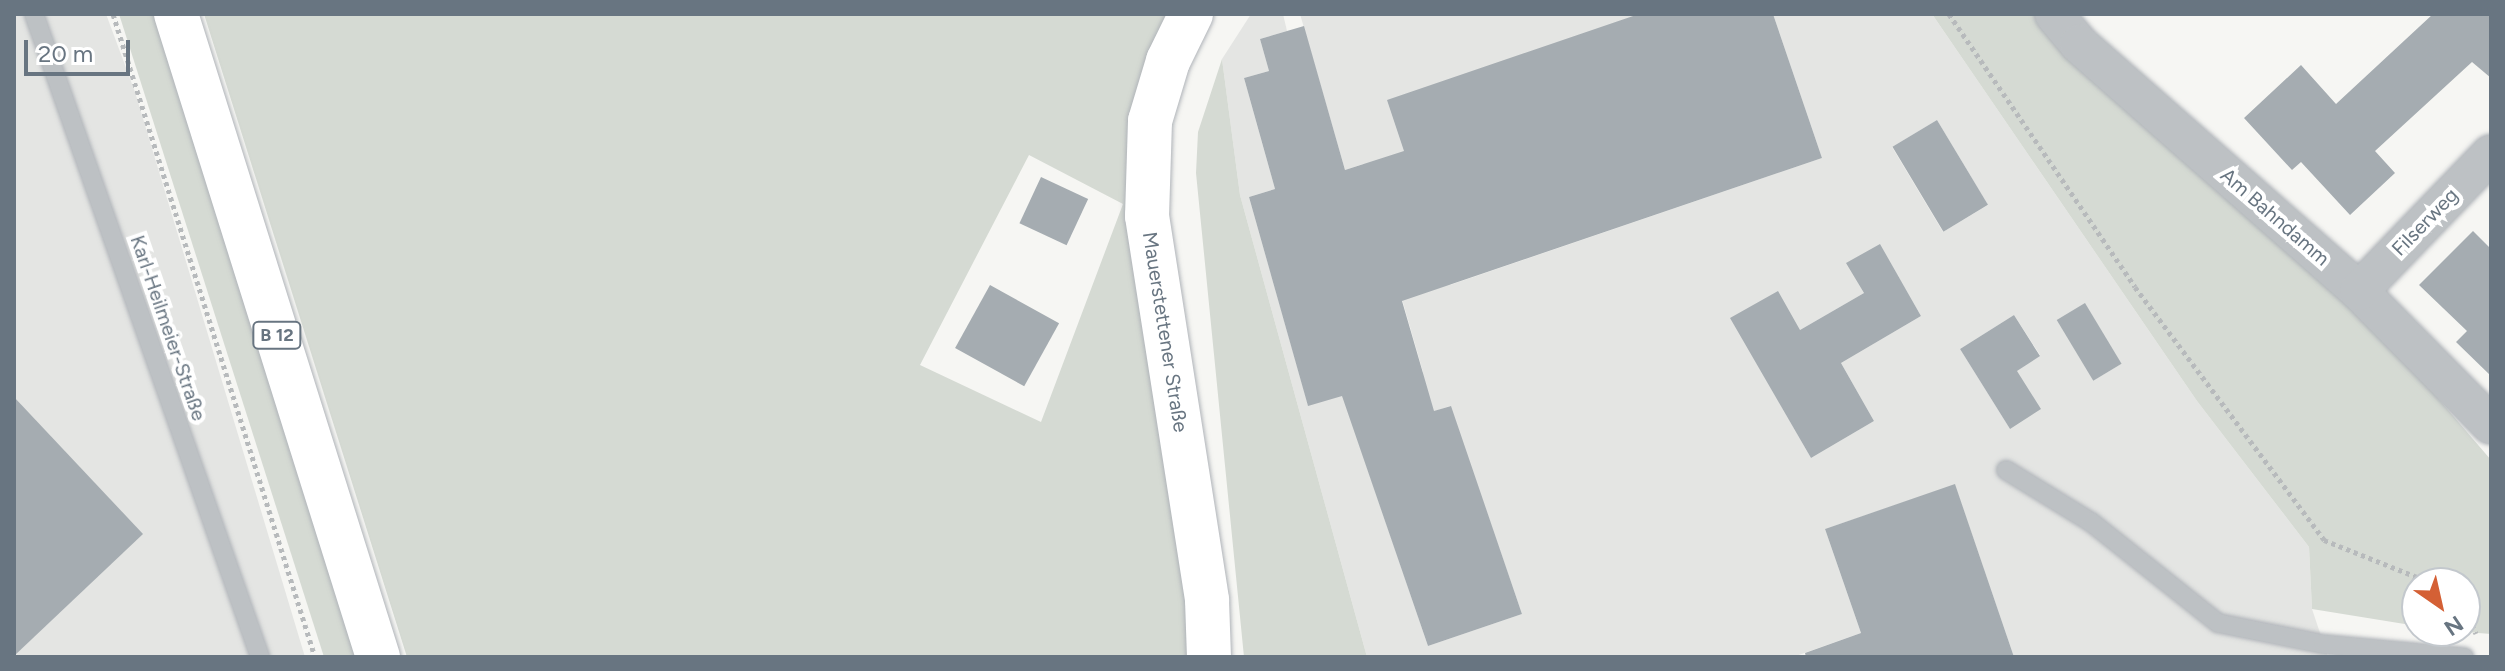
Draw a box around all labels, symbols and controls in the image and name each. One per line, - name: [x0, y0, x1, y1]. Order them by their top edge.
- scale bar: [28, 24, 134, 74]
- text: 20 m: [38, 39, 93, 68]
- street label: Am Bahndamm: [2216, 163, 2334, 271]
- street label: Filserweg: [2387, 183, 2463, 261]
- street label: Mauerstettener Straße: [1137, 230, 1193, 434]
- street label: Karl-Heilmeier-Straße: [125, 232, 211, 424]
- road number: B 12: [251, 321, 303, 349]
- north arrow: [2401, 567, 2481, 647]
- text: N: [2439, 610, 2468, 642]

